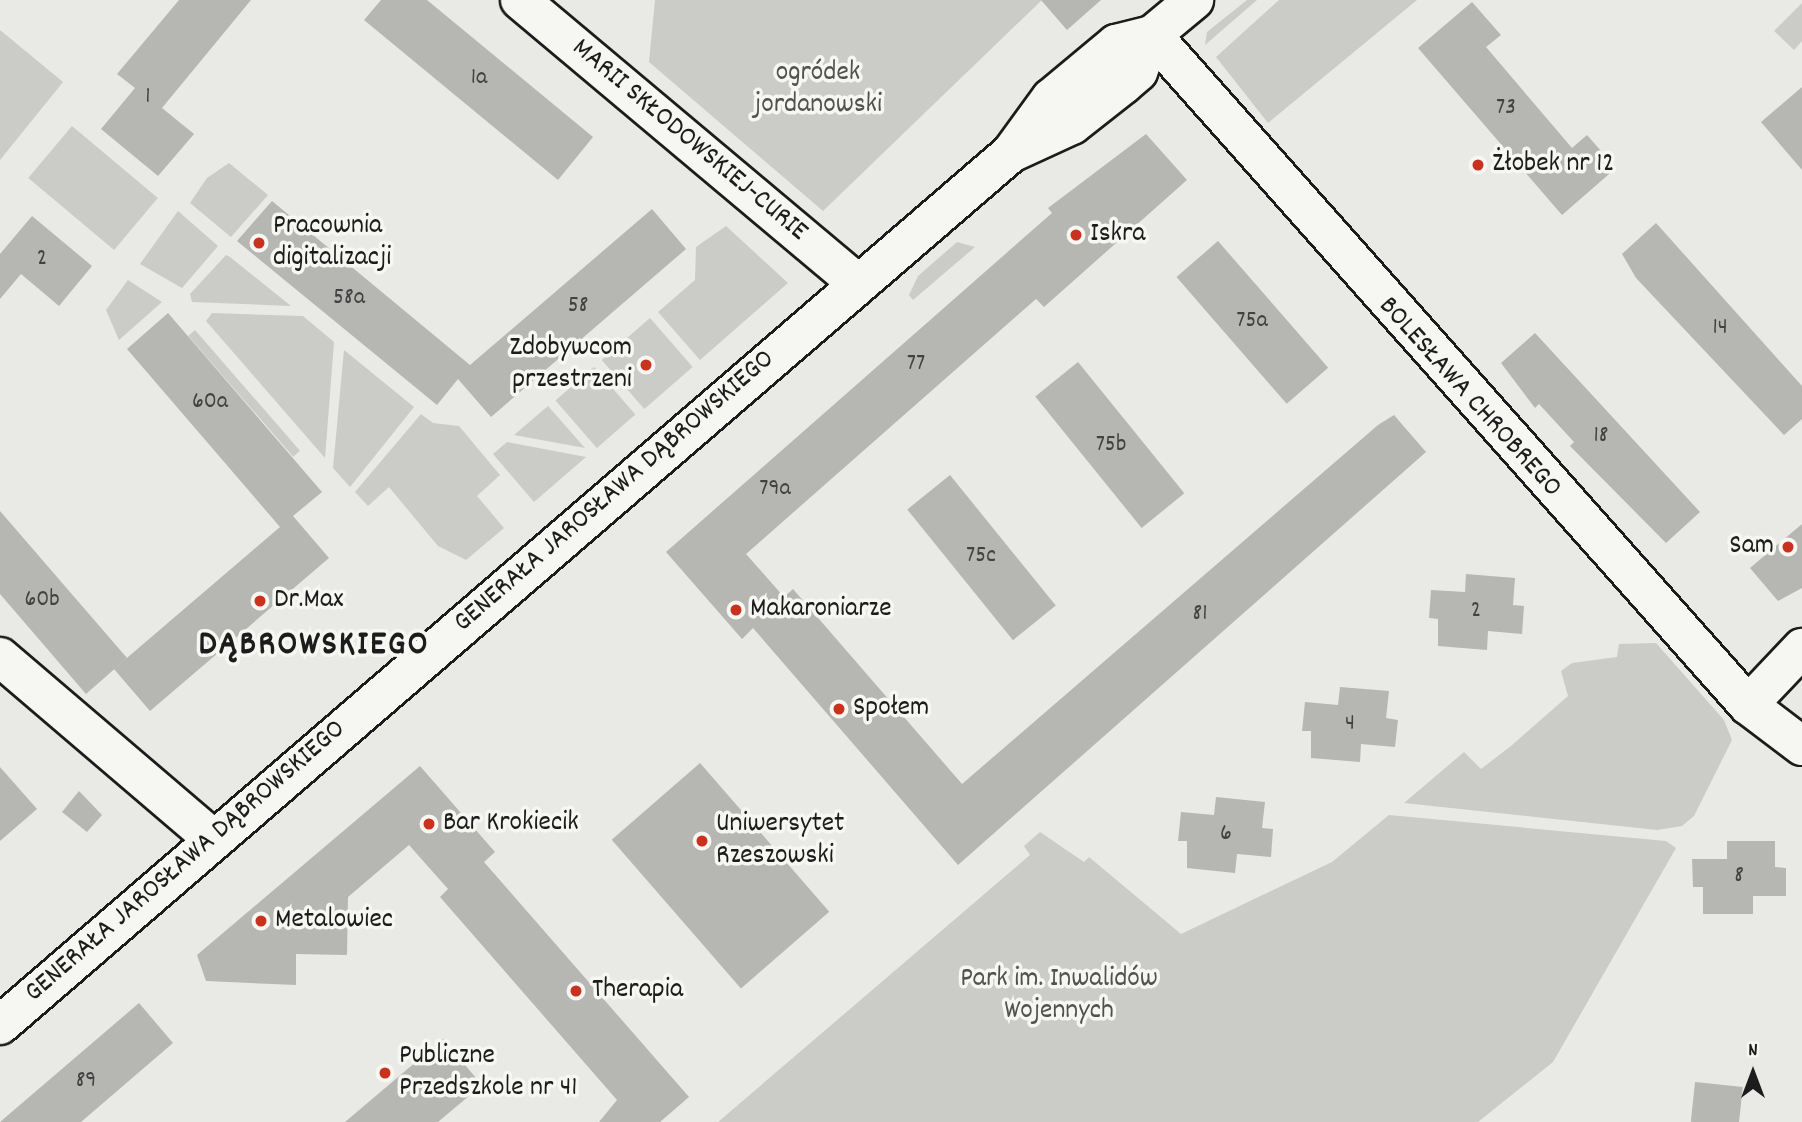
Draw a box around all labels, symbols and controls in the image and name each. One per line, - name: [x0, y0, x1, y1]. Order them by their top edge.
- street label: MARII SKŁODOWSKIEJ-CURIE: [564, 32, 814, 250]
- park label: ogródek jordanowski: [754, 57, 882, 123]
- house number: 1a: [471, 65, 487, 93]
- house number: 1: [145, 84, 151, 112]
- house number: 73: [1496, 95, 1516, 123]
- place label: Żłobek nr 12: [1492, 148, 1615, 182]
- marker: Żłobek nr 12: [1470, 157, 1486, 173]
- place label: Pracownia digitalizacji: [273, 210, 391, 276]
- place label: Iskra: [1090, 218, 1145, 252]
- marker: Iskra: [1068, 227, 1084, 243]
- marker: Pracownia digitalizacji: [251, 235, 267, 251]
- house number: 2: [37, 246, 47, 274]
- house number: 58a: [333, 285, 365, 313]
- street label: BOLESŁAWA CHROBREGO: [1370, 291, 1568, 505]
- house number: 58: [568, 293, 588, 321]
- house number: 75a: [1236, 308, 1268, 336]
- house number: 14: [1712, 315, 1728, 343]
- place label: Zdobywcom przestrzeni: [510, 332, 632, 398]
- street label: GENERAŁA JAROSŁAWA DĄBROWSKIEGO: [448, 344, 782, 640]
- house number: 77: [907, 351, 925, 379]
- marker: Zdobywcom przestrzeni: [638, 357, 654, 373]
- house number: 60a: [192, 389, 228, 417]
- house number: 18: [1594, 423, 1608, 451]
- house number: 75b: [1096, 432, 1126, 460]
- house number: 79a: [759, 476, 791, 504]
- place label: Sam: [1729, 530, 1774, 564]
- marker: Sam: [1780, 539, 1796, 555]
- house number: 75c: [966, 543, 996, 571]
- place label: Dr.Max: [274, 584, 343, 618]
- house number: 60b: [24, 587, 60, 615]
- marker: Dr.Max: [252, 593, 268, 609]
- place label: Makaroniarze: [750, 593, 892, 627]
- house number: 2: [1471, 598, 1481, 626]
- house number: 81: [1193, 601, 1207, 629]
- marker: Makaroniarze: [728, 602, 744, 618]
- district label: DĄBROWSKIEGO: [200, 625, 428, 667]
- place label: Społem: [853, 692, 929, 726]
- marker: Społem: [831, 701, 847, 717]
- house number: 4: [1345, 711, 1355, 739]
- street label: GENERAŁA JAROSŁAWA DĄBROWSKIEGO: [19, 714, 353, 1010]
- place label: Bar Krokiecik: [443, 807, 579, 841]
- place label: Uniwersytet Rzeszowski: [716, 808, 844, 874]
- marker: Bar Krokiecik: [421, 816, 437, 832]
- house number: 6: [1220, 821, 1232, 849]
- marker: Uniwersytet Rzeszowski: [694, 833, 710, 849]
- house number: 8: [1734, 863, 1744, 891]
- place label: Metalowiec: [275, 904, 393, 938]
- marker: Metalowiec: [253, 913, 269, 929]
- park label: Park im. Inwalidów Wojennych: [960, 963, 1158, 1029]
- place label: Therapia: [592, 974, 683, 1008]
- marker: Therapia: [566, 981, 586, 1001]
- north arrow: [1718, 1038, 1788, 1108]
- text: N: [1748, 1038, 1758, 1065]
- place label: Publiczne Przedszkole nr 41: [399, 1040, 577, 1106]
- marker: Publiczne Przedszkole nr 41: [377, 1065, 393, 1081]
- house number: 89: [76, 1068, 96, 1096]

